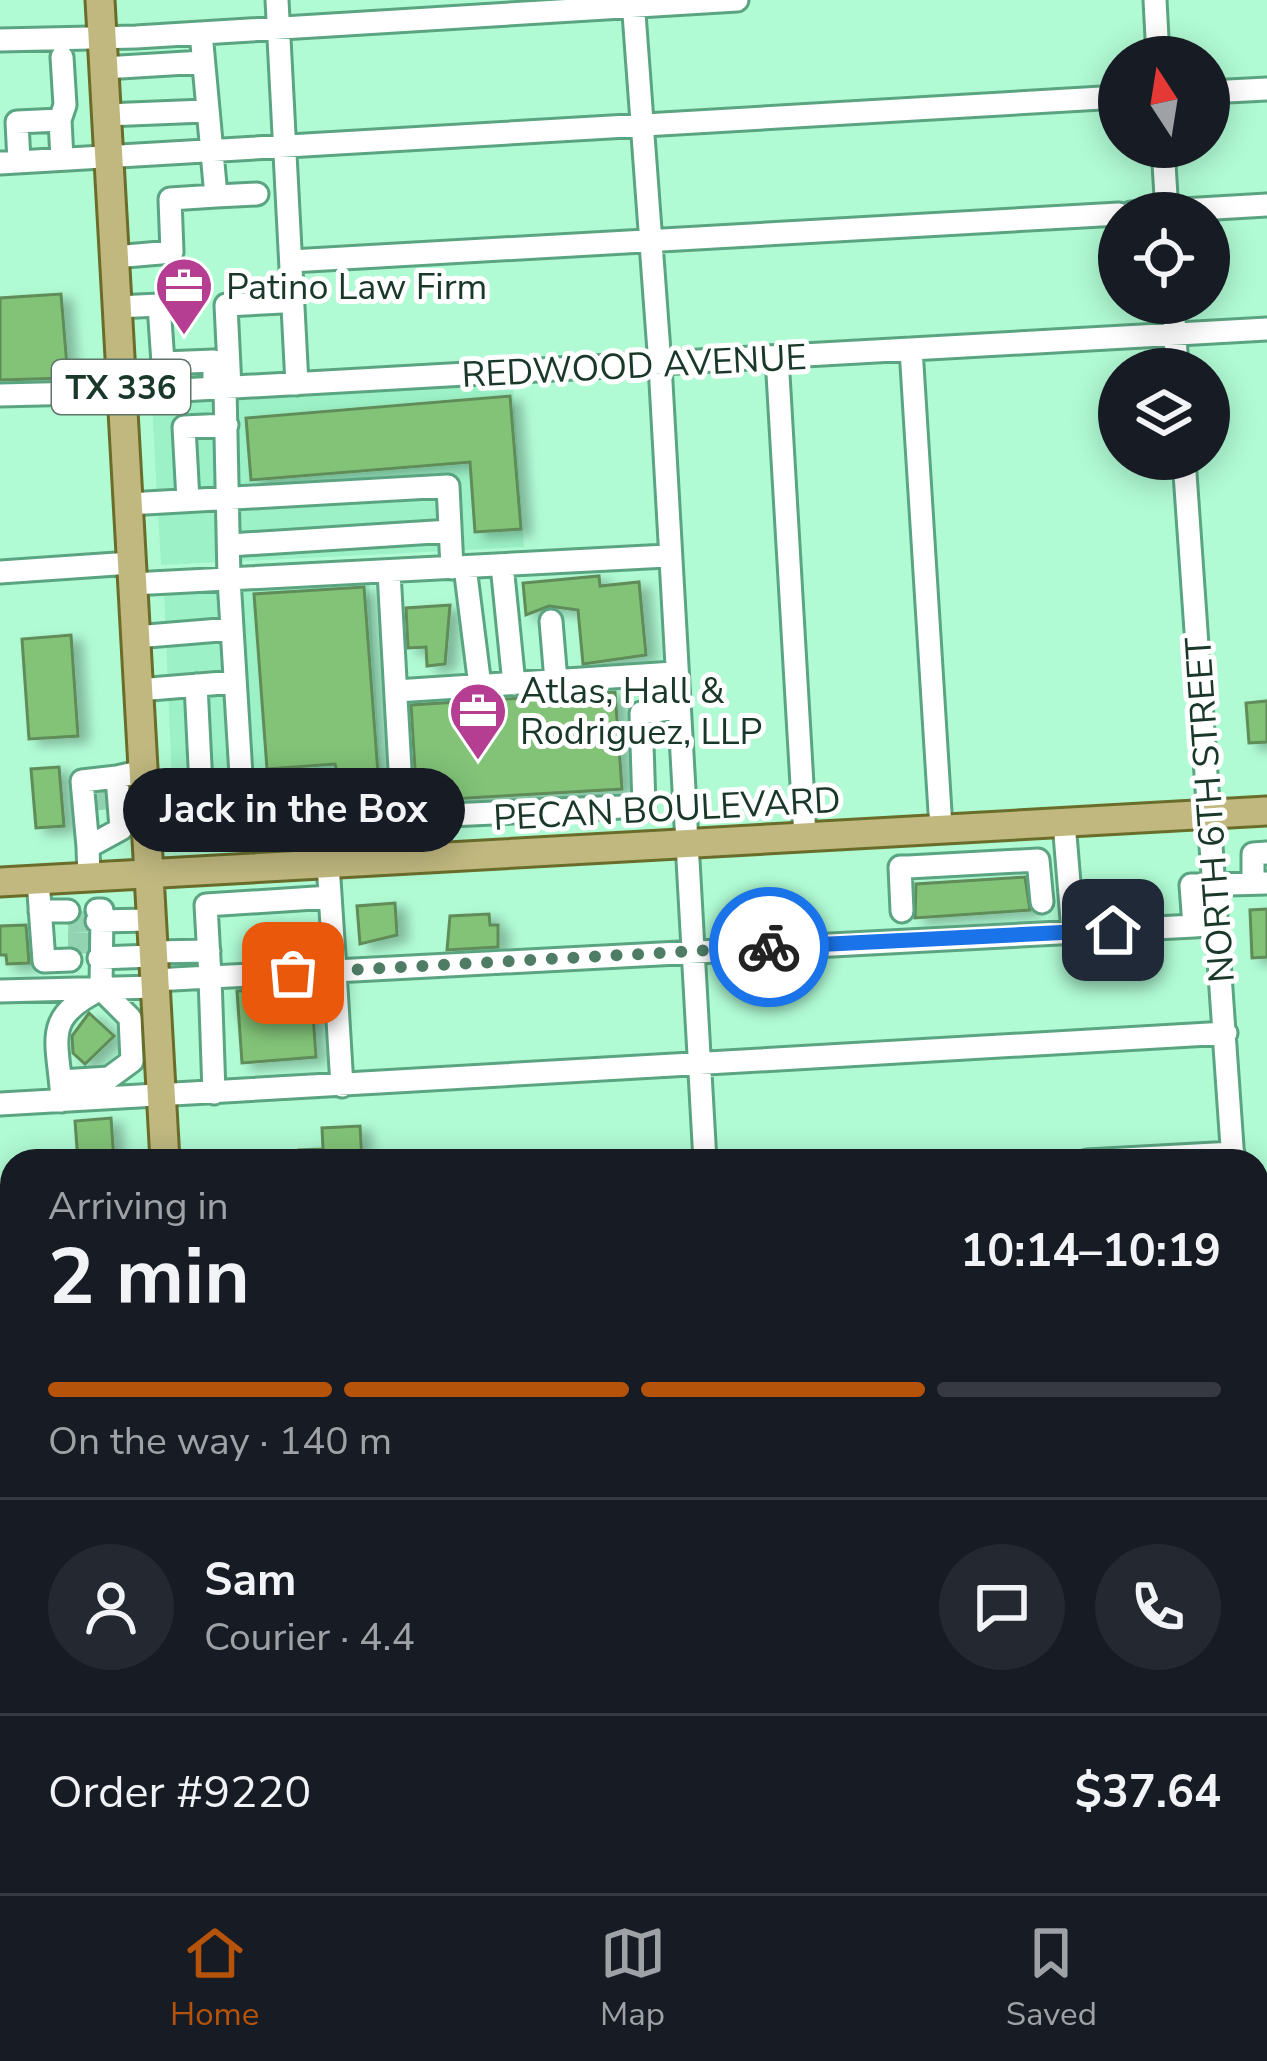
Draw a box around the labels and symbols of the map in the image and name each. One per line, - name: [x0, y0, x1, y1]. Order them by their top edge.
- north arrow: [1098, 36, 1230, 168]
- office icon: Patino Law Firm: [153, 255, 215, 337]
- place label: Patino Law Firm: [226, 263, 487, 312]
- street label: REDWOOD AVENUE: [460, 333, 808, 400]
- road number: TX 336: [52, 360, 190, 414]
- street label: NORTH 6TH STREET: [1174, 635, 1247, 984]
- place label: Atlas, Hall & Rodriguez, LLP: [520, 667, 762, 757]
- office icon: Atlas, Hall & Rodriguez, LLP: [447, 680, 509, 762]
- callout: Jack in the Box: [122, 769, 464, 853]
- street label: PECAN BOULEVARD: [492, 776, 842, 843]
- pin: [1062, 879, 1164, 981]
- courier: [709, 887, 829, 1007]
- pin: [242, 922, 344, 1024]

